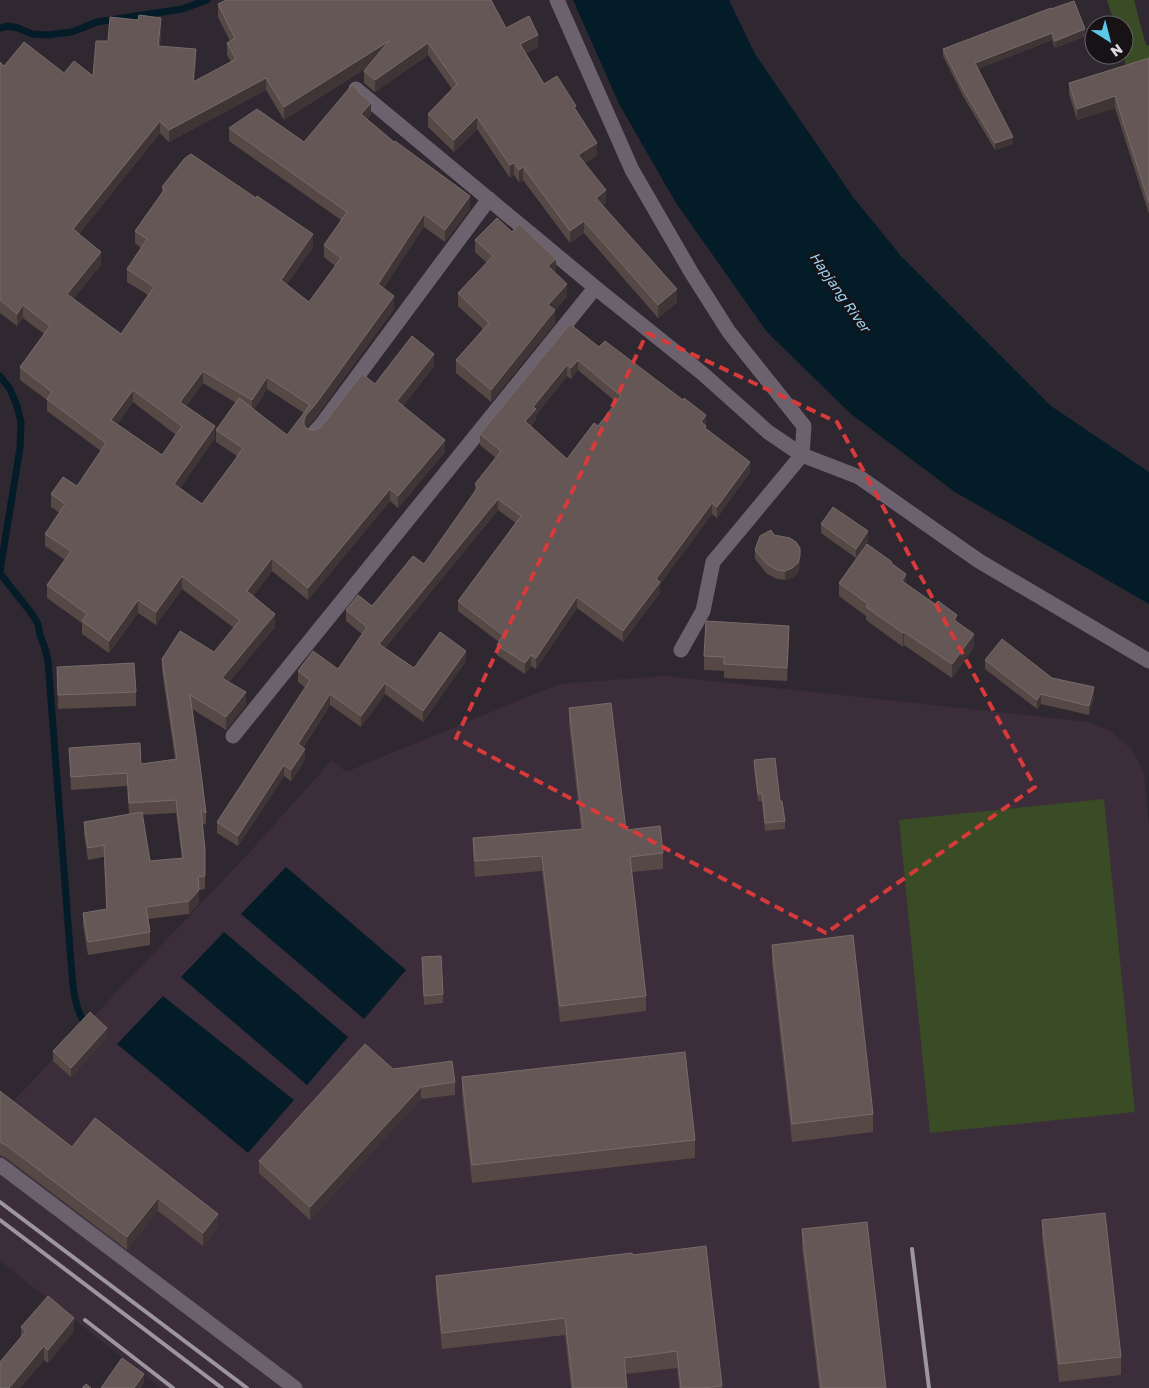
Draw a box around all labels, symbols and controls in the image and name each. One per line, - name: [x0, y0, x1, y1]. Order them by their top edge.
- north arrow: [1084, 15, 1134, 65]
- text: N: [1108, 41, 1126, 61]
- water label: Hapjang River: [806, 248, 876, 337]

